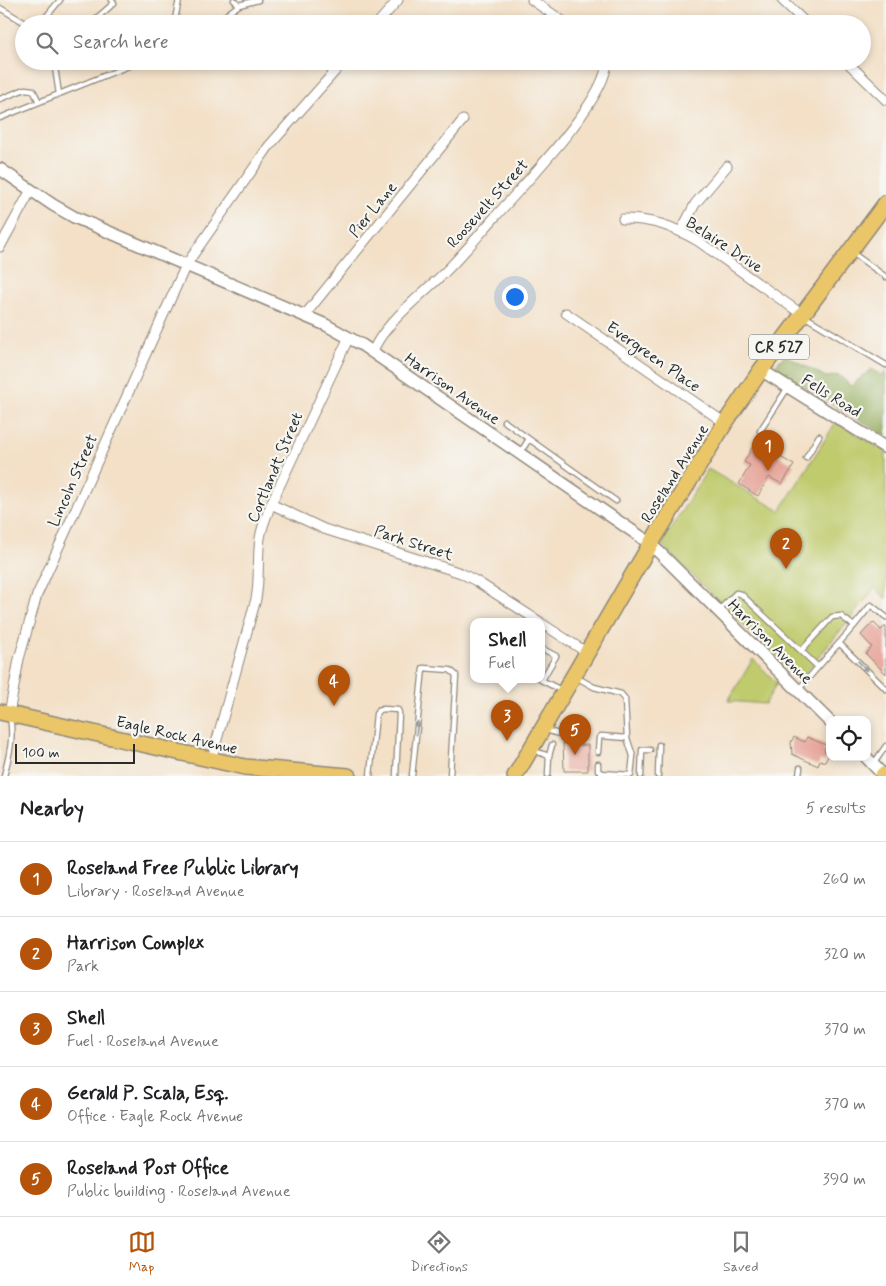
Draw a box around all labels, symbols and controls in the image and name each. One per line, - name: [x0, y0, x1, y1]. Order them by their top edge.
- search box: [15, 15, 871, 70]
- icon: search: [33, 29, 61, 57]
- text: Search here: [73, 30, 169, 55]
- street label: Roosevelt Street: [443, 155, 534, 253]
- street label: Pier Lane: [344, 178, 402, 242]
- street label: Belaire Drive: [682, 212, 767, 278]
- your location: [502, 284, 528, 310]
- street label: Evergreen Place: [601, 317, 704, 398]
- road number: CR 527: [749, 334, 809, 360]
- street label: Harrison Avenue: [400, 348, 504, 430]
- street label: Fells Road: [797, 370, 865, 423]
- street label: Cortlandt Street: [243, 409, 308, 526]
- street label: Roseland Avenue: [636, 420, 714, 527]
- pin: 1: [752, 430, 784, 471]
- street label: Lincoln Street: [44, 431, 103, 530]
- street label: Park Street: [371, 521, 456, 566]
- pin: 2: [770, 528, 802, 569]
- street label: Harrison Avenue: [723, 595, 817, 689]
- popup: [470, 618, 545, 683]
- text: Shell: [488, 628, 527, 653]
- text: Fuel: [488, 653, 515, 674]
- one-way arrow: [856, 660, 868, 672]
- pin: 4: [318, 665, 350, 706]
- pin: 3: [491, 700, 523, 741]
- street label: Eagle Rock Avenue: [114, 711, 239, 760]
- pin: 5: [559, 714, 591, 755]
- map controls: [826, 716, 871, 761]
- button: locate: [826, 716, 871, 761]
- one-way arrow: [413, 719, 421, 735]
- scale bar: [15, 741, 135, 764]
- text: 100 m: [22, 744, 60, 762]
- text: Nearby: [20, 795, 84, 823]
- text: 5 results: [806, 798, 866, 819]
- text: Roseland Free Public Library: [67, 856, 298, 881]
- text: 1: [32, 869, 40, 890]
- text: 260 m: [823, 869, 866, 890]
- text: Library · Roseland Avenue: [67, 881, 245, 902]
- text: Harrison Complex: [67, 931, 204, 956]
- text: 2: [32, 944, 40, 965]
- text: 320 m: [824, 944, 866, 965]
- text: Park: [67, 956, 99, 977]
- text: Shell: [67, 1006, 105, 1031]
- text: 3: [32, 1019, 40, 1040]
- text: 370 m: [824, 1019, 866, 1040]
- text: Fuel · Roseland Avenue: [67, 1031, 219, 1052]
- text: Gerald P. Scala, Esq.: [67, 1081, 229, 1106]
- text: 4: [31, 1094, 41, 1115]
- text: 370 m: [824, 1094, 866, 1115]
- text: Office · Eagle Rock Avenue: [67, 1106, 243, 1127]
- text: Roseland Post Office: [67, 1156, 229, 1181]
- text: 5: [31, 1169, 41, 1190]
- text: 390 m: [823, 1169, 866, 1190]
- text: Public building · Roseland Avenue: [67, 1181, 291, 1202]
- tab: Map: [128, 1228, 156, 1276]
- tab: Directions: [411, 1228, 468, 1276]
- tab: Saved: [723, 1228, 758, 1276]

